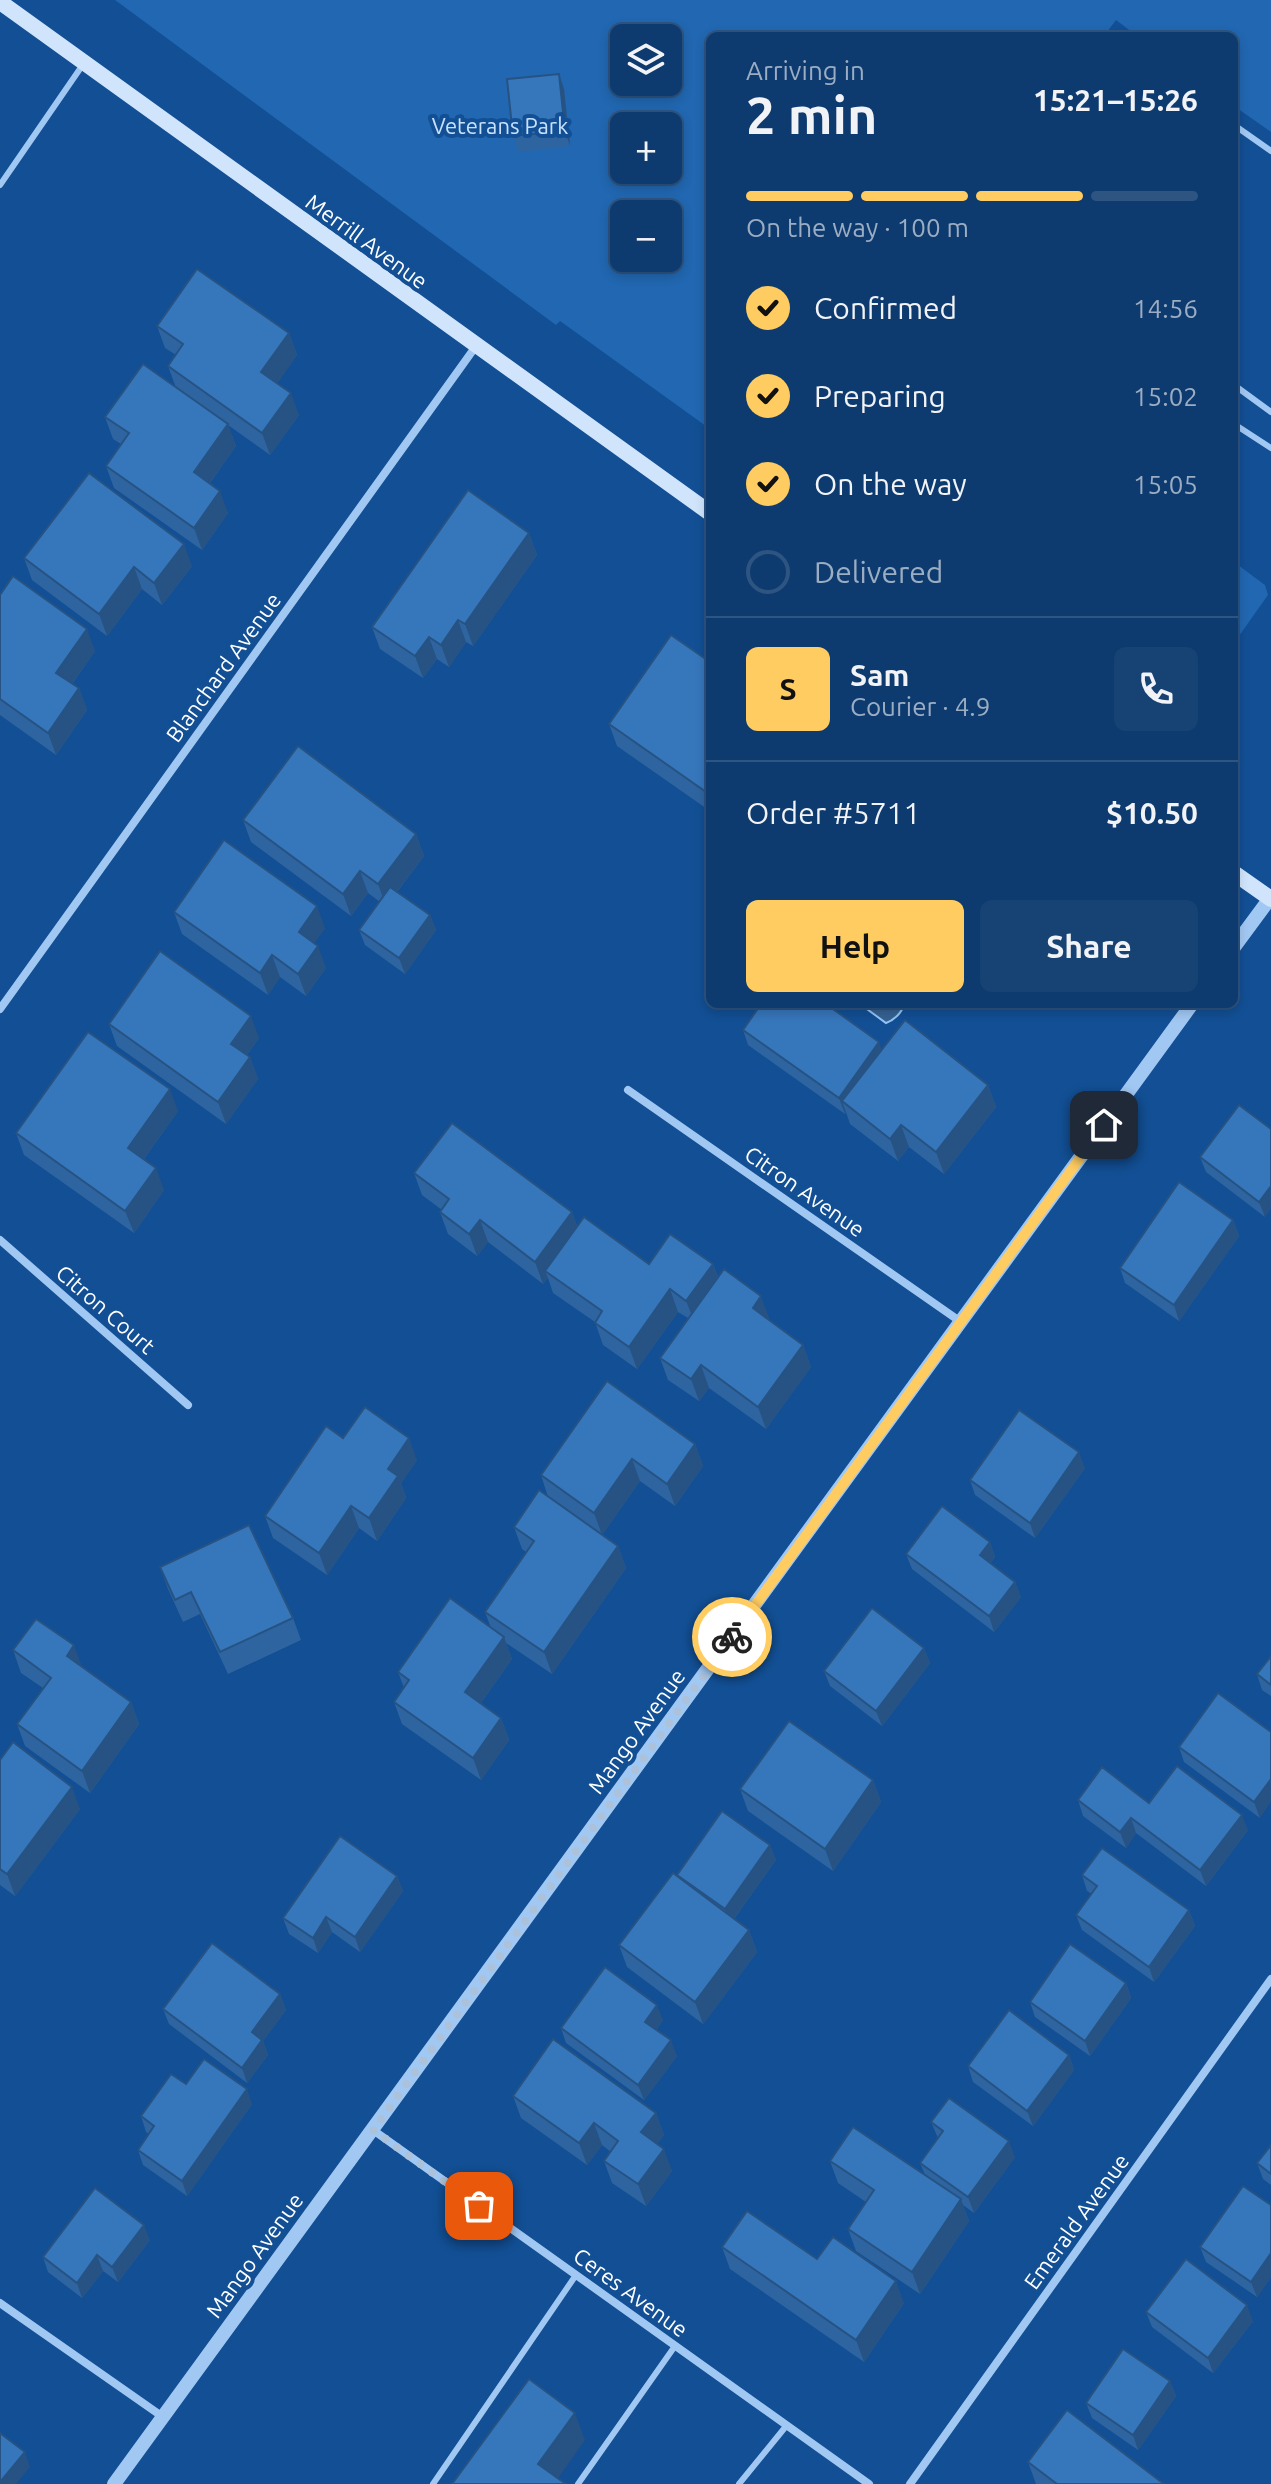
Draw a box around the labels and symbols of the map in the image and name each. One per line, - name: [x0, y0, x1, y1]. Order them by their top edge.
- park label: Veterans Park: [432, 113, 568, 138]
- street label: Merrill Avenue: [301, 189, 433, 293]
- street label: Blanchard Avenue: [161, 588, 285, 746]
- pin: [1070, 1091, 1138, 1159]
- street label: Citron Avenue: [740, 1140, 870, 1242]
- street label: Citron Court: [52, 1259, 161, 1359]
- courier: [692, 1597, 772, 1677]
- street label: Mango Avenue: [582, 1664, 690, 1798]
- street label: Emerald Avenue: [1019, 2149, 1133, 2293]
- pin: [445, 2172, 513, 2240]
- street label: Mango Avenue: [200, 2188, 308, 2322]
- street label: Ceres Avenue: [569, 2242, 693, 2342]

